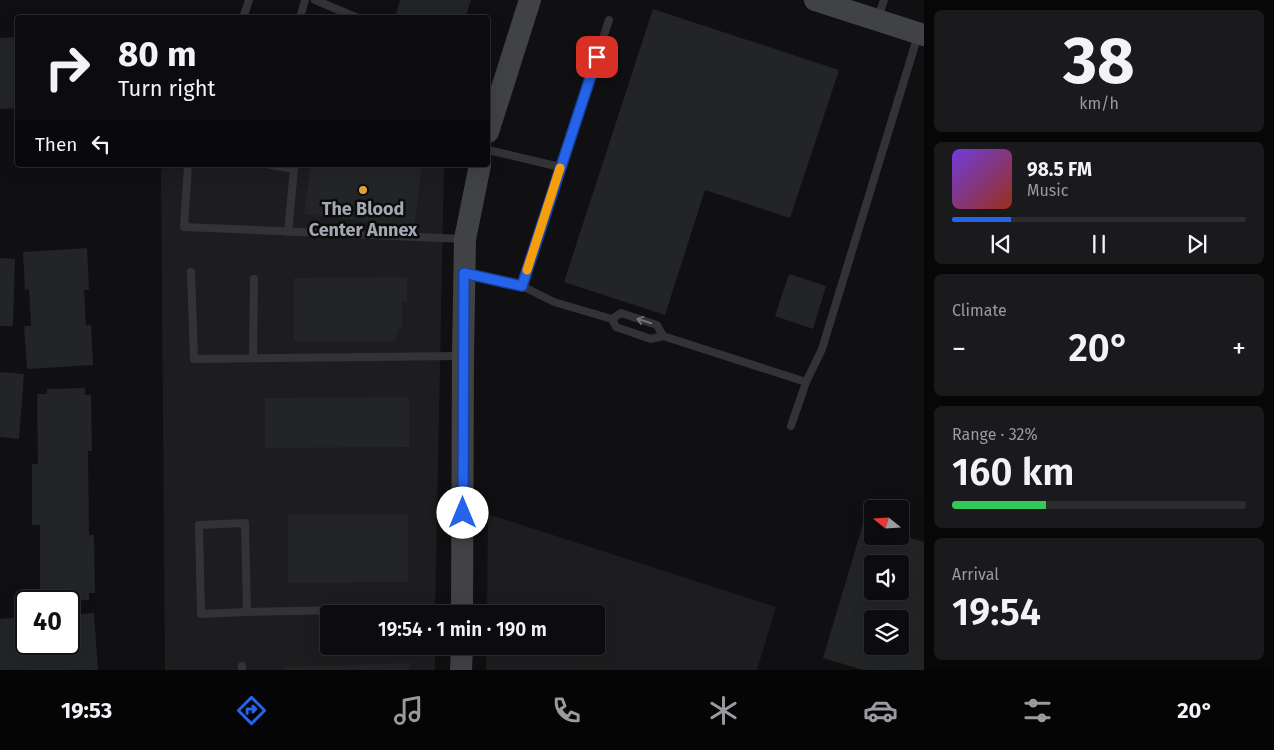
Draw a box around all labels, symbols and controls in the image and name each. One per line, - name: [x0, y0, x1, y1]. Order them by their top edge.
- text: 38: [1063, 22, 1135, 100]
- text: 80 m: [118, 33, 197, 75]
- icon: right: [35, 35, 100, 100]
- pin: [576, 36, 618, 78]
- icon: arrive: [583, 43, 611, 71]
- text: Turn right: [118, 75, 215, 102]
- text: km/h: [1079, 94, 1119, 113]
- icon: left: [87, 130, 115, 158]
- text: Then: [35, 133, 77, 156]
- text: 98.5 FM: [1027, 158, 1092, 181]
- text: Music: [1027, 181, 1068, 200]
- marker: The Blood Center Annex: [357, 184, 369, 196]
- place label: The Blood Center Annex: [309, 198, 418, 241]
- icon: previous: [987, 230, 1015, 258]
- icon: pause: [1085, 230, 1113, 258]
- icon: next: [1183, 230, 1211, 258]
- text: Climate: [952, 301, 1007, 320]
- one-way arrow: [637, 315, 653, 325]
- text: 20°: [1068, 325, 1130, 371]
- text: −: [952, 332, 966, 365]
- text: +: [1232, 332, 1246, 365]
- text: Range · 32%: [952, 425, 1038, 444]
- text: 160 km: [952, 449, 1075, 495]
- position arrow: [436, 486, 488, 538]
- north arrow: [864, 500, 909, 545]
- map controls: [864, 500, 909, 655]
- button: sound: [864, 555, 909, 600]
- text: Arrival: [952, 565, 999, 584]
- text: 19:54: [952, 589, 1041, 635]
- speed limit sign: 40: [15, 590, 80, 655]
- button: layers: [864, 610, 909, 655]
- text: 19:54 · 1 min · 190 m: [378, 618, 547, 641]
- icon: directions: [234, 693, 269, 728]
- icon: music: [391, 693, 426, 728]
- icon: phone: [549, 693, 584, 728]
- icon: climate: [706, 693, 741, 728]
- icon: car: [863, 693, 898, 728]
- icon: filters: [1020, 693, 1055, 728]
- text: 19:53: [61, 697, 112, 724]
- text: 20°: [1177, 697, 1213, 724]

